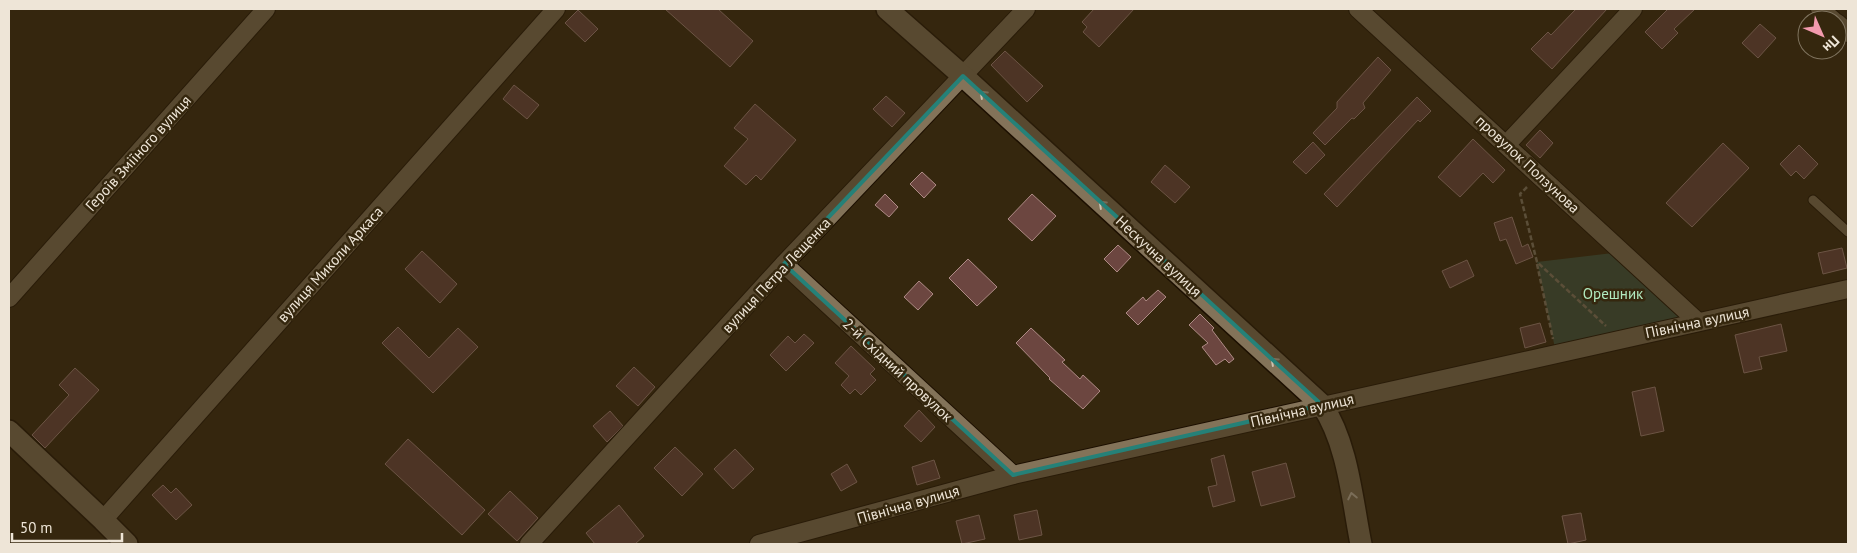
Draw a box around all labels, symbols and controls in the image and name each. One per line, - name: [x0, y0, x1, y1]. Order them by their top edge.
- north arrow: [1797, 10, 1847, 60]
- text: Пн: [1819, 32, 1843, 56]
- street label: Героїв Зміїного вулиця: [81, 91, 195, 215]
- one-way arrow: [979, 91, 988, 100]
- street label: провулок Ползунова: [1472, 111, 1584, 217]
- one-way arrow: [1099, 201, 1108, 210]
- street label: вулиця Миколи Аркаса: [273, 202, 387, 326]
- street label: Нескучна вулиця: [1112, 211, 1206, 301]
- street label: вулиця Петра Лещенка: [718, 213, 834, 337]
- park label: Орешник: [1583, 284, 1644, 303]
- street label: Північна вулиця: [1643, 302, 1751, 342]
- street label: 2-й Східний провулок: [839, 314, 958, 426]
- one-way arrow: [1270, 358, 1279, 367]
- street label: Північна вулиця: [1248, 389, 1356, 431]
- street label: Північна вулиця: [855, 480, 961, 528]
- one-way arrow: [1347, 492, 1357, 501]
- scale bar: [12, 510, 122, 542]
- text: 50 m: [20, 518, 53, 537]

